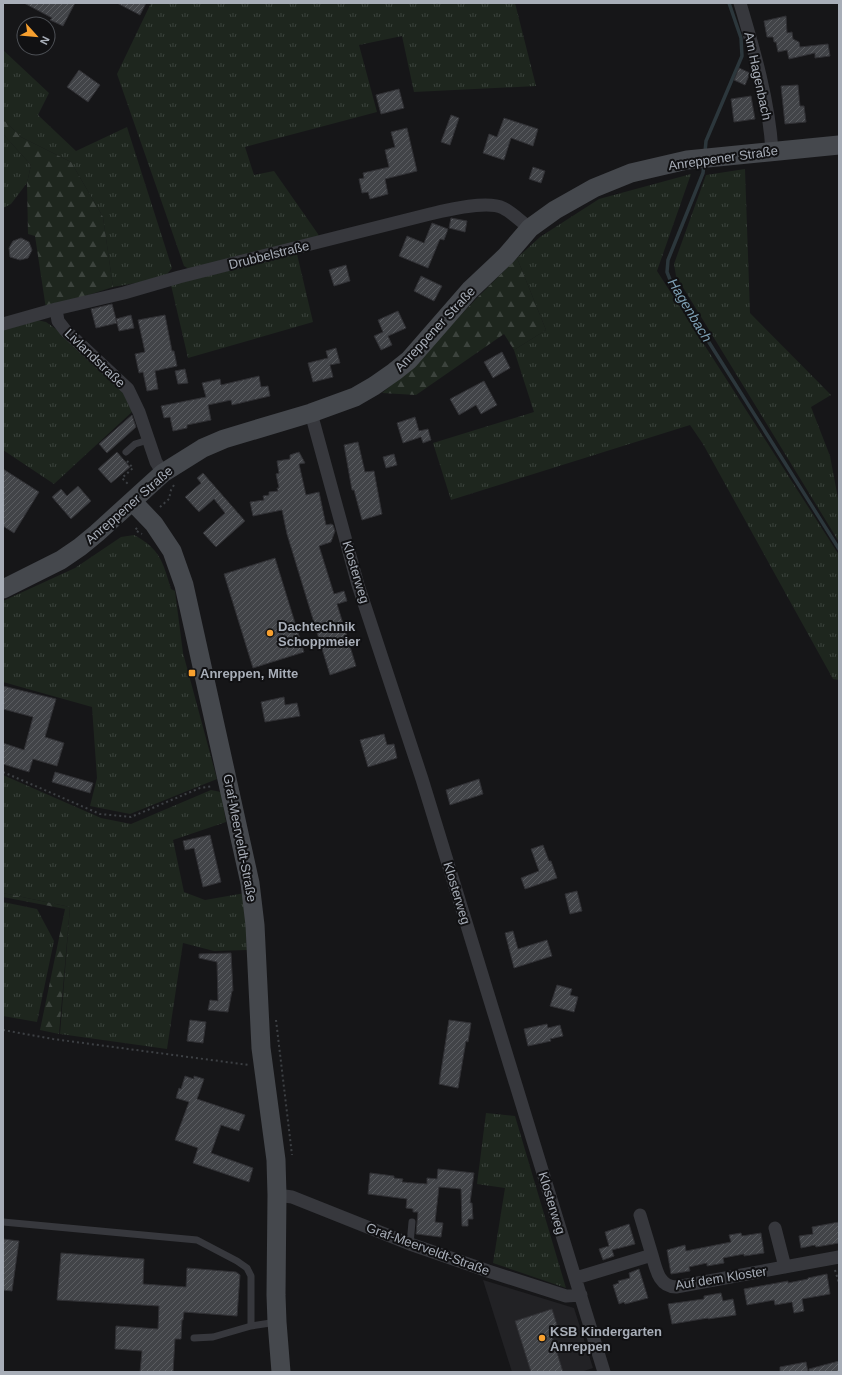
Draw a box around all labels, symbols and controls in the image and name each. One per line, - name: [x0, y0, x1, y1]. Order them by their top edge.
- north arrow: [16, 16, 56, 56]
- street label: Am Hagenbach: [741, 31, 775, 121]
- text: N: [38, 34, 52, 47]
- street label: Anreppener Straße: [667, 143, 779, 173]
- street label: Drubbelstraße: [227, 238, 311, 272]
- water label: Hagenbach: [665, 275, 715, 345]
- street label: Anreppener Straße: [392, 283, 478, 375]
- street label: Livlandstraße: [62, 325, 128, 391]
- street label: Anreppener Straße: [82, 463, 176, 547]
- street label: Klosterweg: [339, 539, 373, 605]
- place label: Dachtechnik Schoppmeier: [278, 619, 360, 649]
- marker: Dachtechnik Schoppmeier: [265, 628, 275, 638]
- place label: Anreppen, Mitte: [200, 666, 298, 681]
- marker: Anreppen, Mitte: [187, 668, 197, 678]
- street label: Graf-Meerveldt-Straße: [220, 773, 260, 903]
- street label: Klosterweg: [440, 860, 474, 926]
- street label: Klosterweg: [535, 1170, 569, 1236]
- street label: Graf-Meerveldt-Straße: [364, 1220, 492, 1278]
- street label: Auf dem Kloster: [674, 1263, 769, 1293]
- place label: KSB Kindergarten Anreppen: [550, 1324, 662, 1354]
- marker: KSB Kindergarten Anreppen: [537, 1333, 547, 1343]

